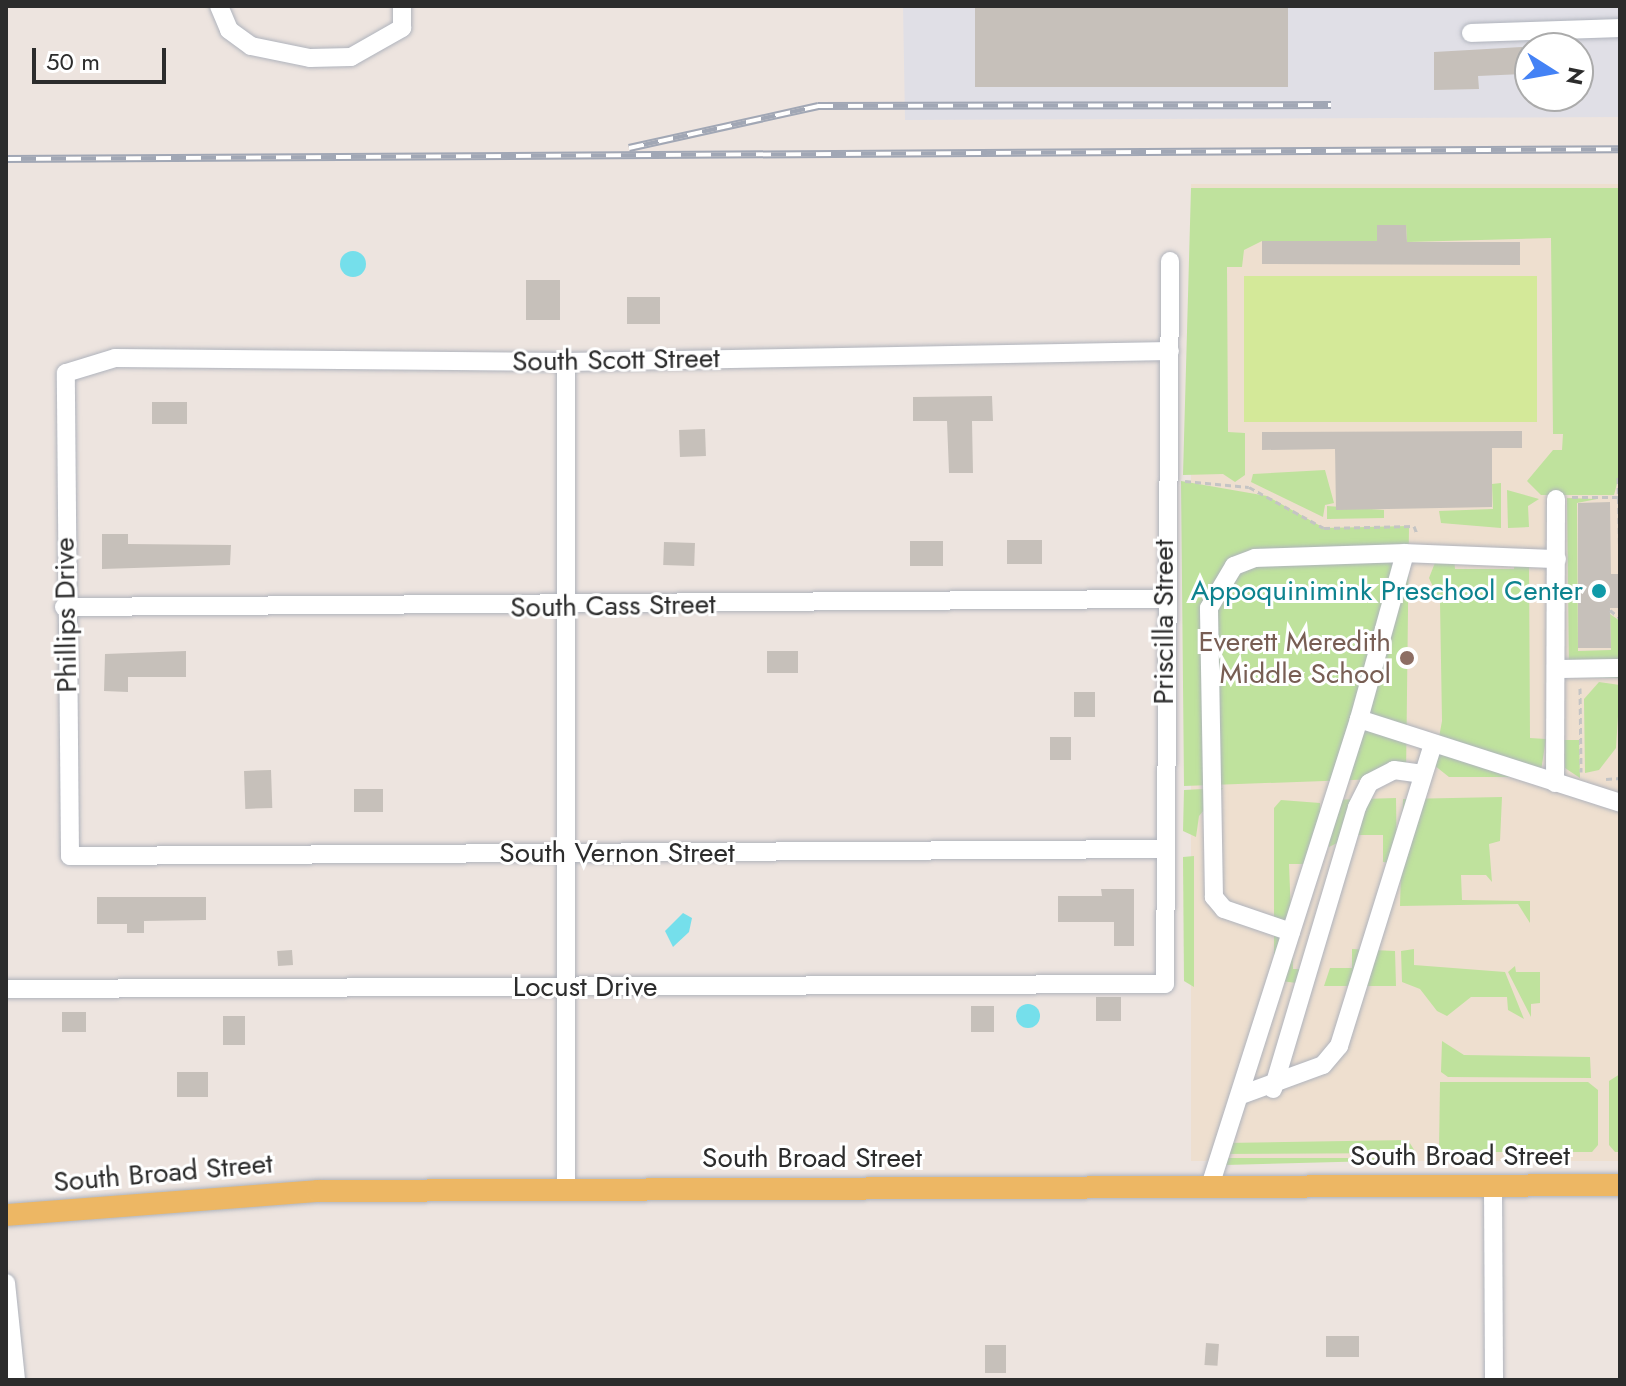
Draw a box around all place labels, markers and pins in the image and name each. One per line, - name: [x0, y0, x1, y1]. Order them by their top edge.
- place label: Appoquinimink Preschool Center: [1191, 574, 1583, 608]
- marker: Appoquinimink Preschool Center: [1590, 582, 1608, 600]
- place label: Everett Meredith Middle School: [1198, 625, 1391, 691]
- marker: Everett Meredith Middle School: [1398, 649, 1416, 667]

